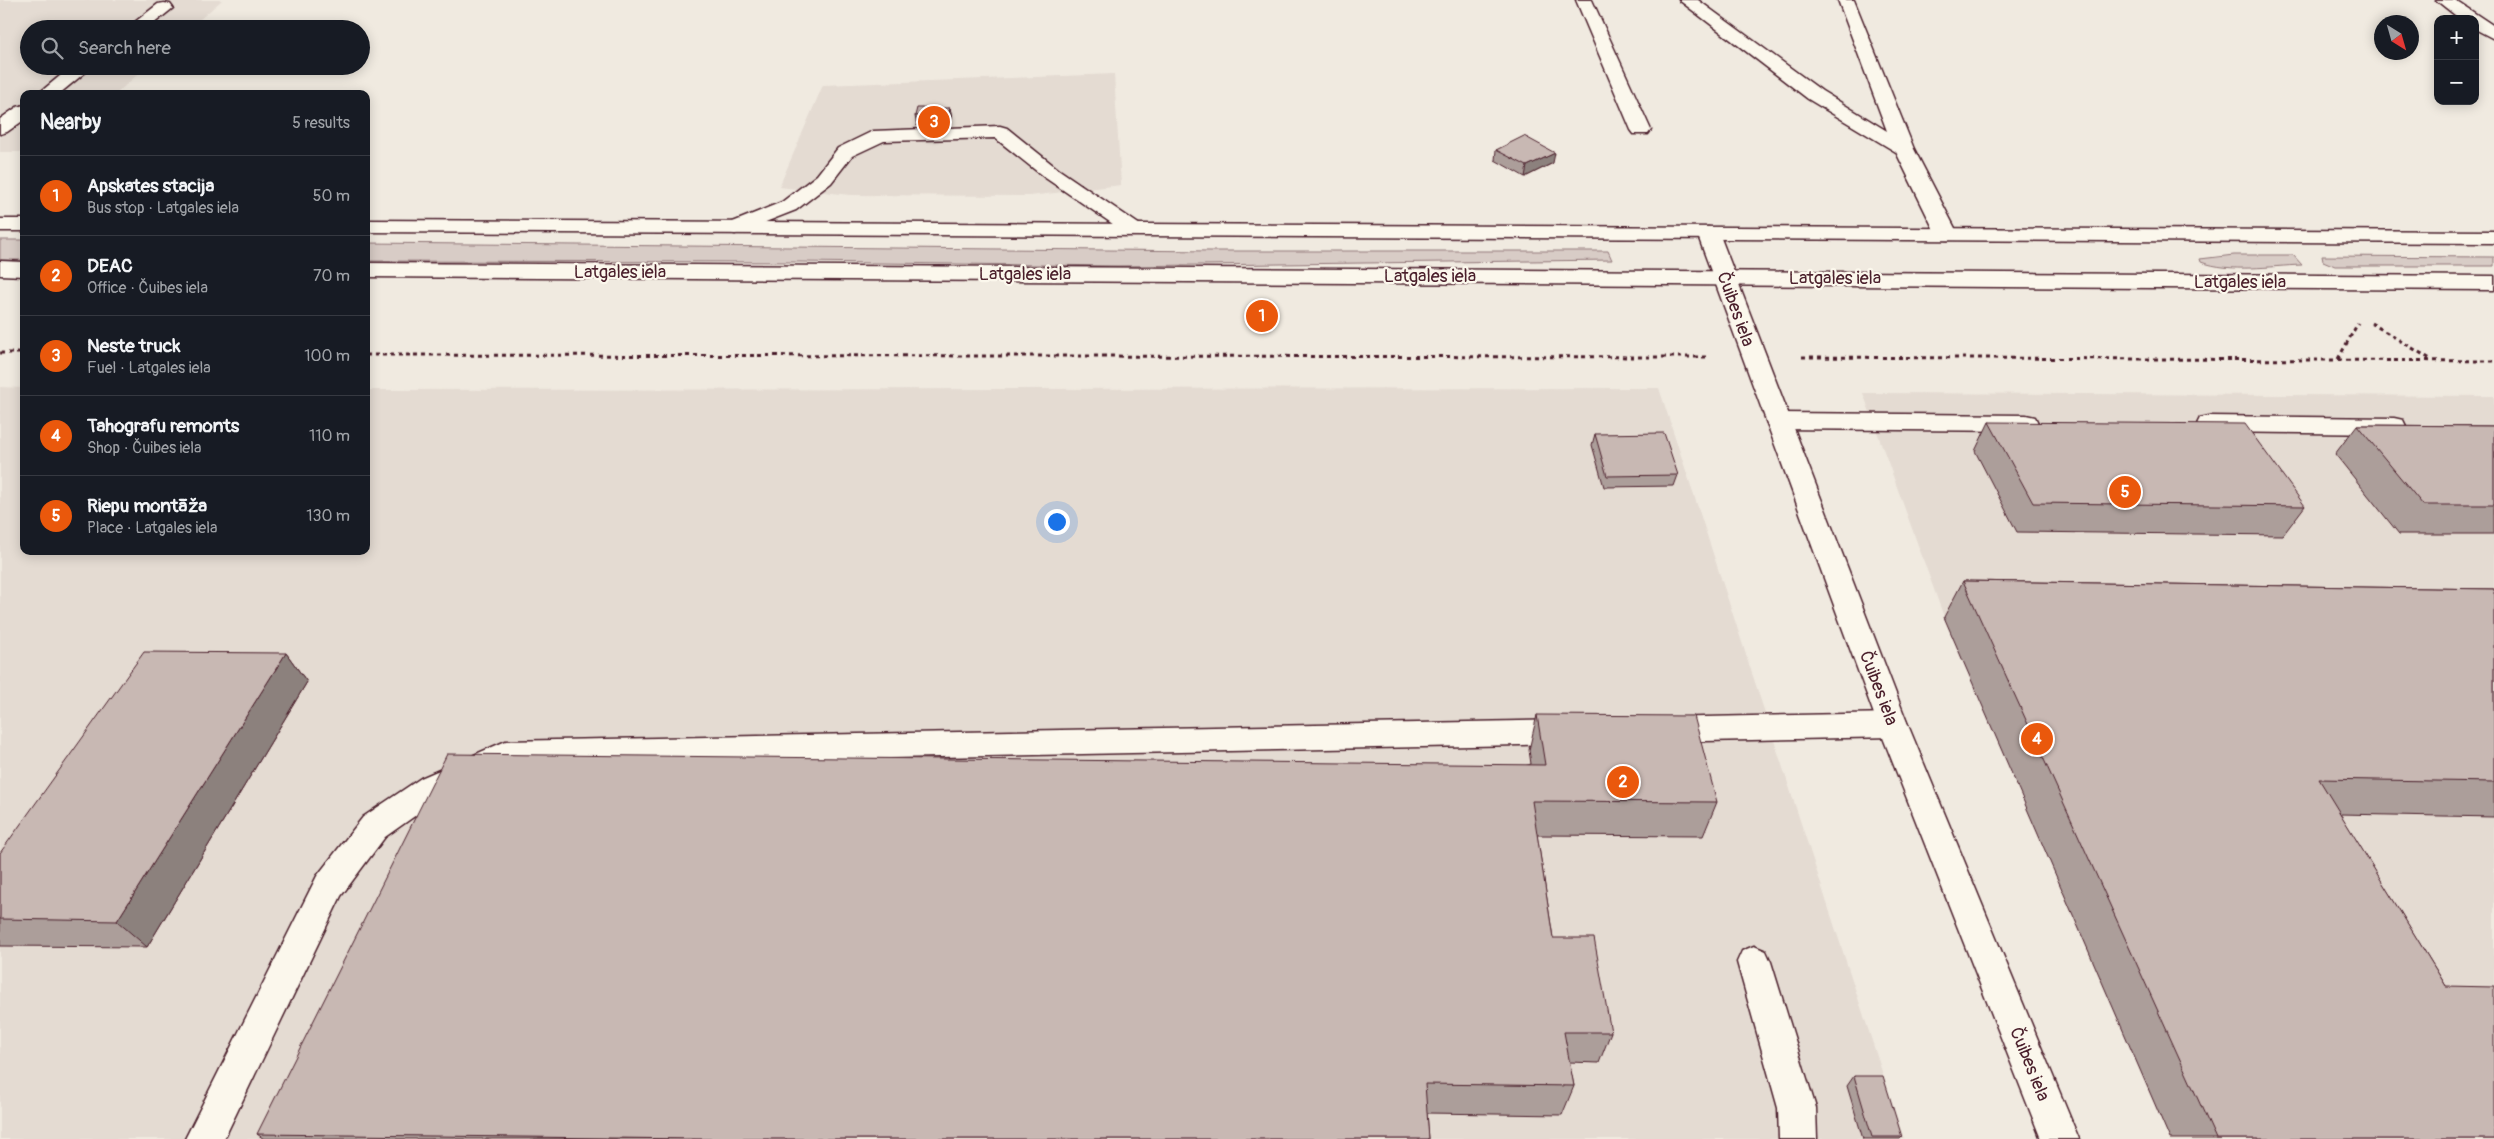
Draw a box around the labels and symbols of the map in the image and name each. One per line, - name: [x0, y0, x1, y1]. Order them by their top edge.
- north arrow: [2374, 15, 2419, 60]
- pin: 3: [918, 103, 950, 141]
- street label: Latgales iela: [574, 261, 666, 284]
- street label: Latgales iela: [979, 263, 1071, 286]
- street label: Latgales iela: [1384, 265, 1476, 288]
- street label: Latgales iela: [1789, 267, 1881, 290]
- street label: Čuibes iela: [1711, 269, 1760, 350]
- street label: Latgales iela: [2194, 271, 2286, 294]
- pin: 1: [1246, 297, 1278, 335]
- pin: 5: [2109, 473, 2141, 511]
- your location: [1044, 509, 1070, 535]
- street label: Čuibes iela: [1854, 648, 1903, 729]
- pin: 4: [2021, 720, 2053, 758]
- pin: 2: [1607, 763, 1639, 801]
- street label: Čuibes iela: [2004, 1024, 2055, 1105]

